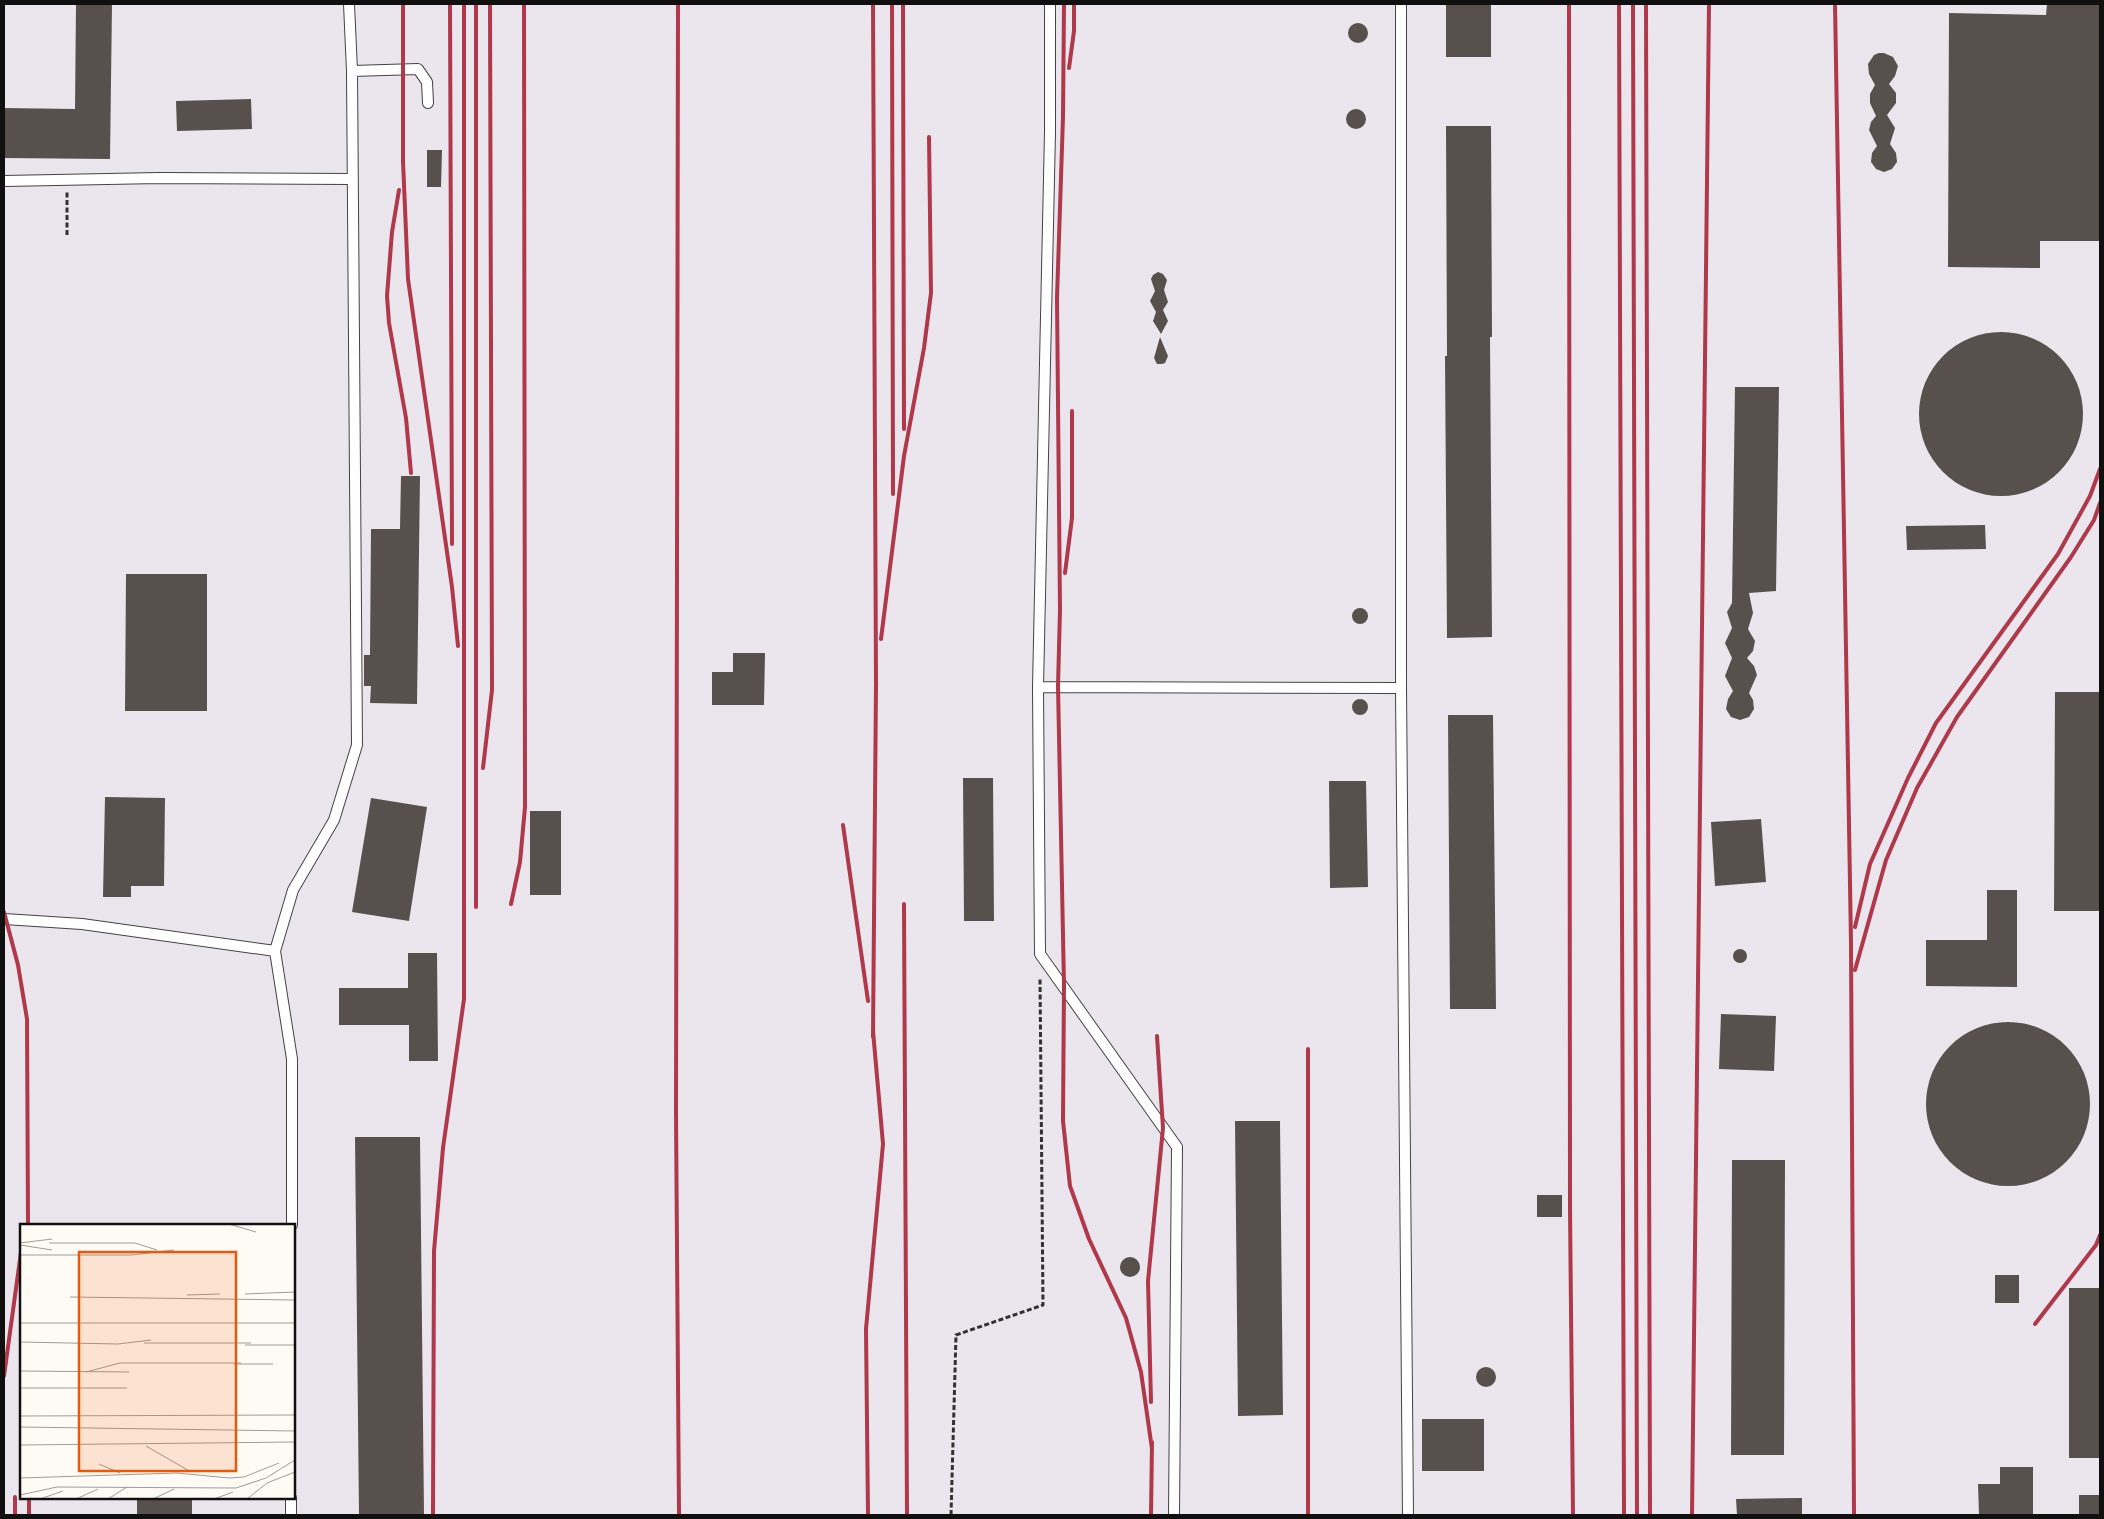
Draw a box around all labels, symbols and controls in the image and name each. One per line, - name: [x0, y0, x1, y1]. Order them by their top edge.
- inset map: [20, 1224, 295, 1499]

